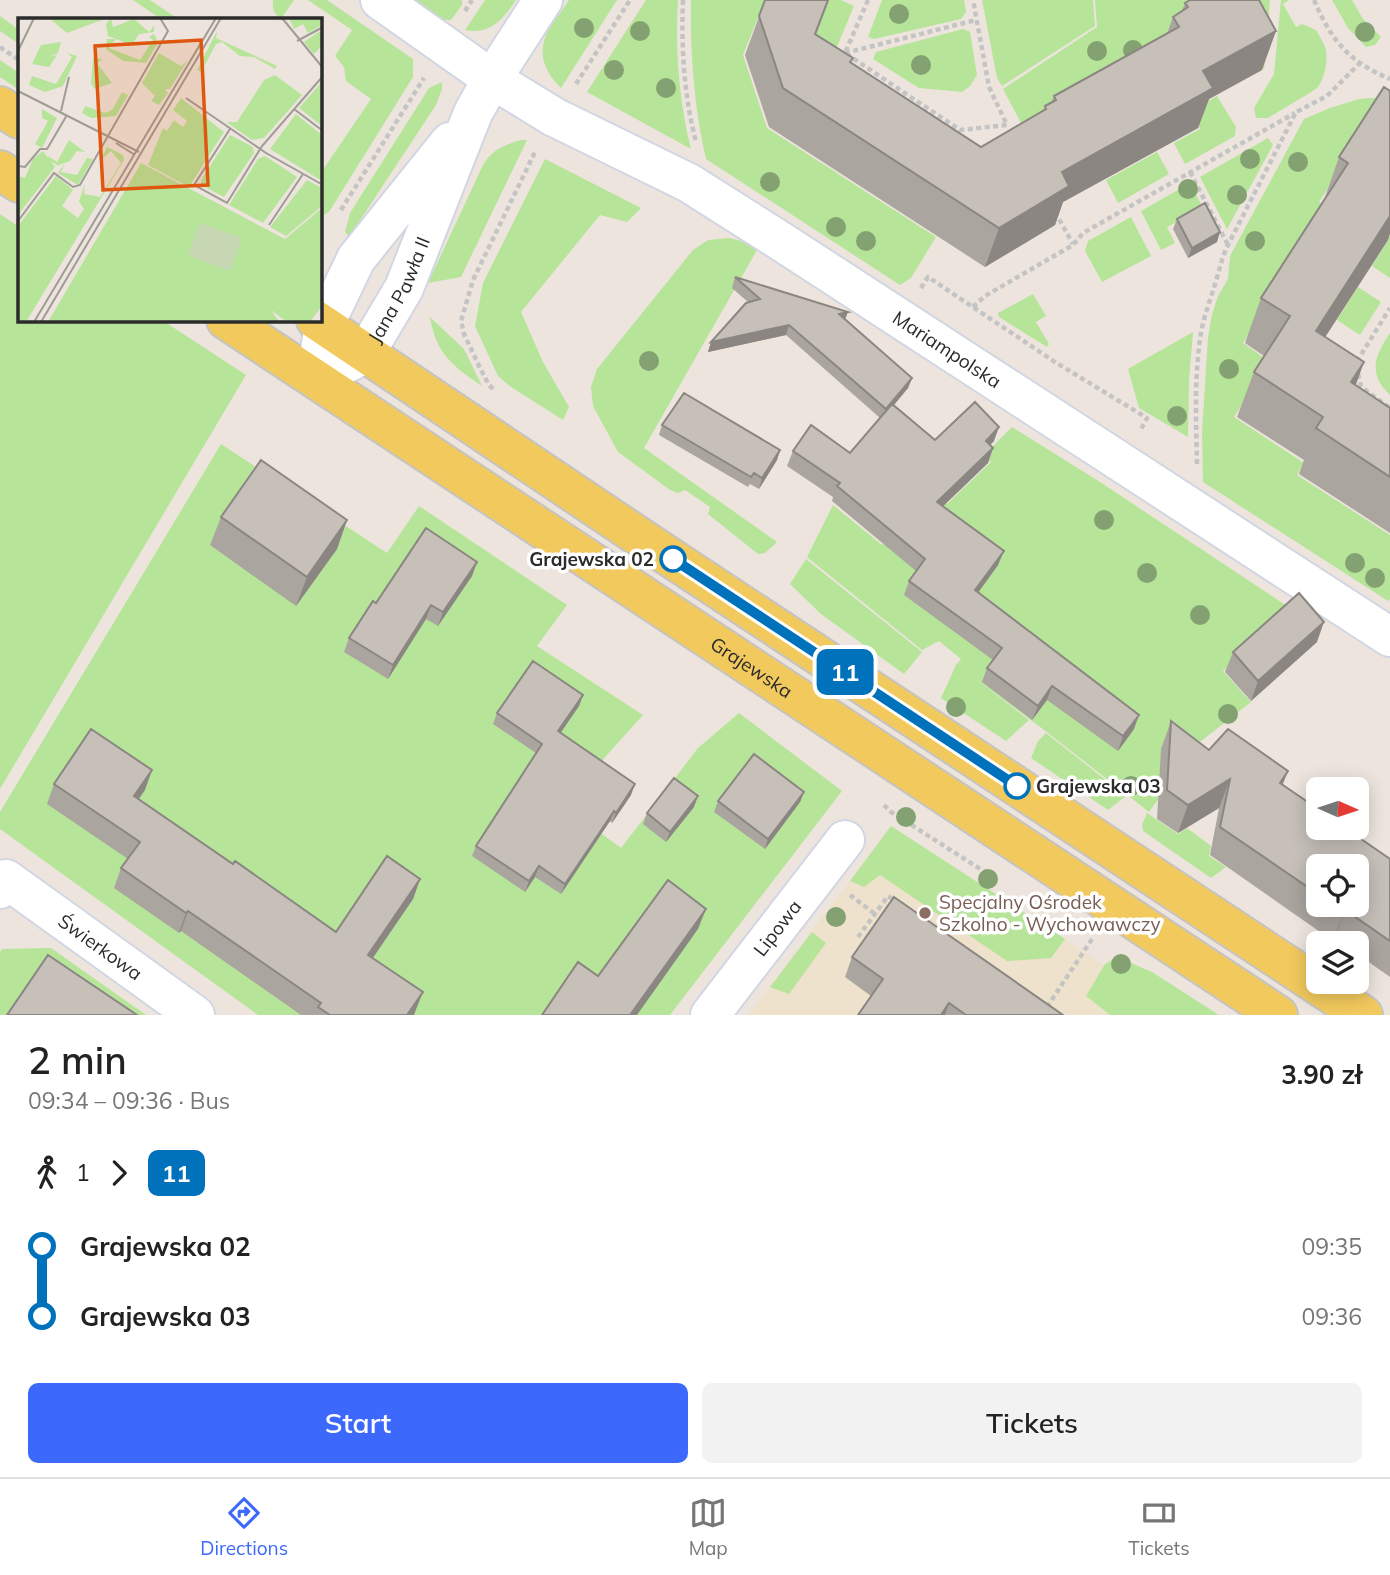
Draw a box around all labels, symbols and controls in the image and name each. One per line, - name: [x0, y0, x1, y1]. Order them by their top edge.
- inset map: [18, 18, 322, 322]
- street label: Jana Pawła II: [362, 233, 435, 347]
- street label: Mariampolska: [888, 305, 1006, 393]
- marker: Grajewska 02: [660, 546, 686, 572]
- place label: Grajewska 02: [529, 547, 654, 571]
- street label: Grajewska: [706, 631, 797, 703]
- line badge: 11: [814, 649, 876, 695]
- text: 11: [831, 657, 859, 687]
- marker: Grajewska 03: [1004, 773, 1030, 799]
- place label: Grajewska 03: [1036, 774, 1161, 798]
- north arrow: [1306, 777, 1368, 840]
- map controls: [1306, 777, 1369, 994]
- button: locate: [1306, 854, 1369, 917]
- place label: Specjalny Ośrodek Szkolno - Wychowawczy: [939, 890, 1161, 936]
- street label: Lipowa: [748, 895, 806, 961]
- marker: Specjalny Ośrodek Szkolno - Wychowawczy: [917, 905, 933, 921]
- street label: Świerkowa: [54, 909, 147, 985]
- button: layers: [1306, 931, 1369, 994]
- text: 2 min: [28, 1036, 127, 1084]
- text: 3.90 zł: [1281, 1058, 1362, 1091]
- text: 09:34 – 09:36 · Bus: [28, 1086, 230, 1115]
- icon: walk: [28, 1154, 66, 1192]
- icon: forward: [100, 1154, 138, 1192]
- text: 1: [76, 1158, 90, 1187]
- text: 11: [162, 1158, 191, 1188]
- text: Grajewska 02: [80, 1230, 251, 1263]
- text: 09:35: [1302, 1232, 1362, 1261]
- text: Grajewska 03: [80, 1300, 251, 1333]
- text: 09:36: [1302, 1302, 1362, 1331]
- button: Start: [28, 1383, 688, 1463]
- button: Tickets: [702, 1383, 1362, 1463]
- tab: Directions: [200, 1494, 288, 1560]
- tab: Map: [689, 1494, 728, 1560]
- tab: Tickets: [1128, 1494, 1190, 1560]

